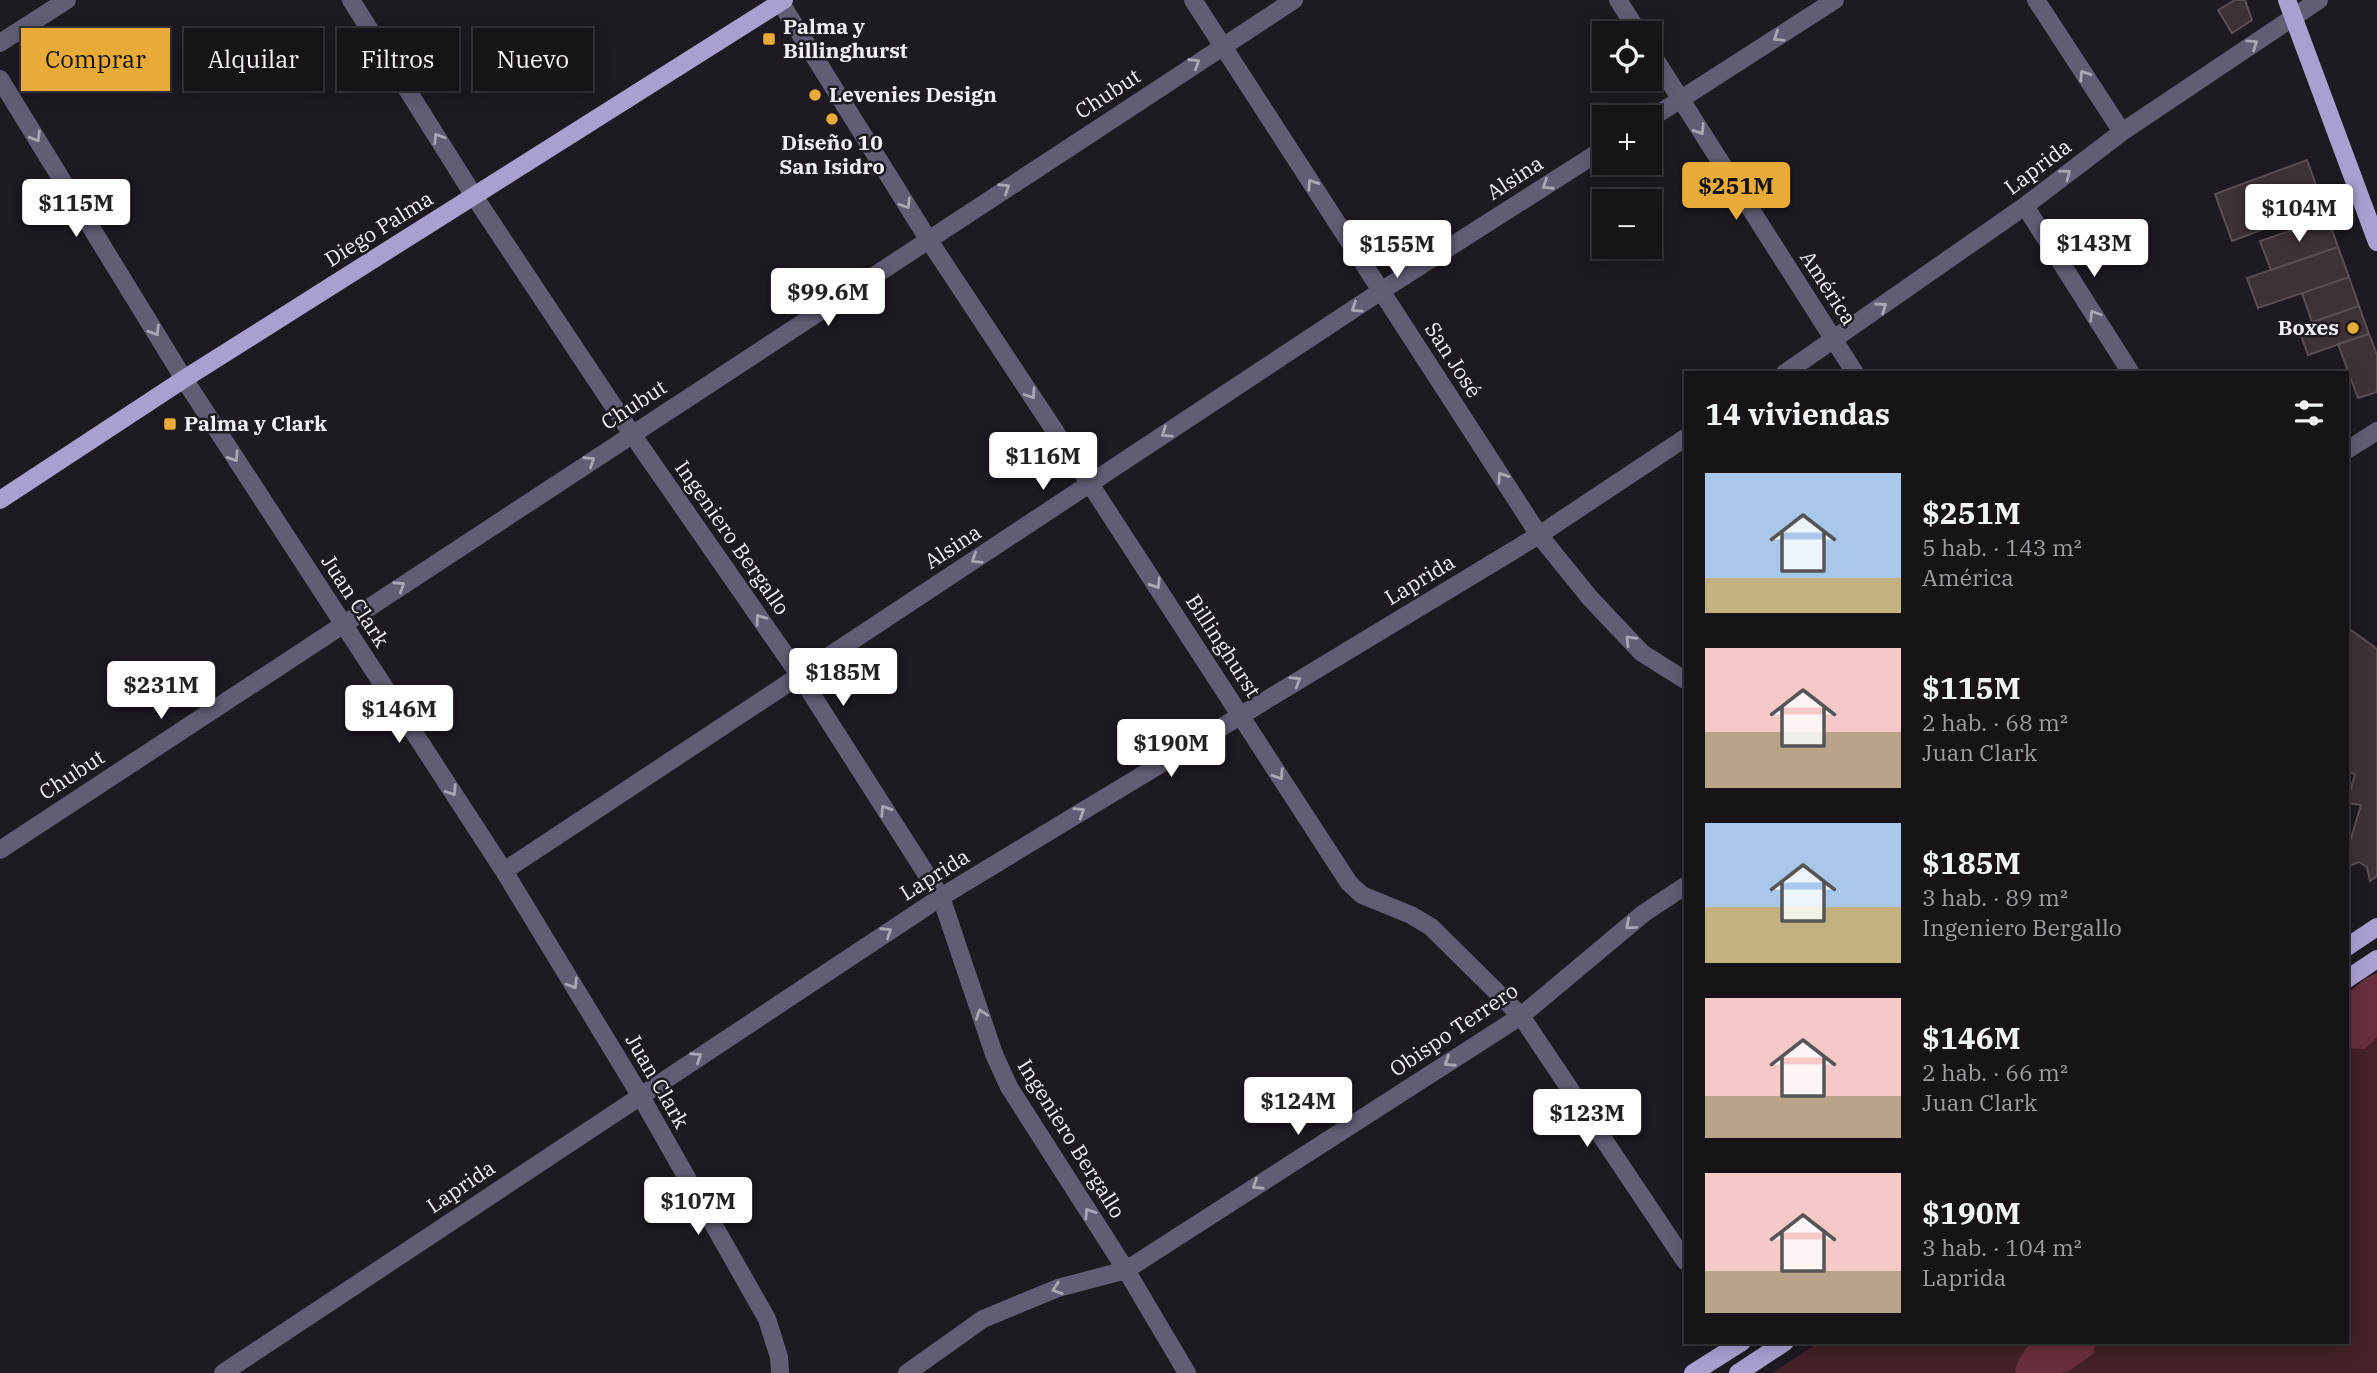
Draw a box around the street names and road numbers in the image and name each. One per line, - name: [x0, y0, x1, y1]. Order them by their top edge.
- street label: Chubut: [1069, 62, 1146, 125]
- street label: Laprida: [1998, 132, 2077, 201]
- street label: Alsina: [1481, 148, 1548, 206]
- street label: Diego Palma: [319, 184, 438, 273]
- street label: América: [1794, 245, 1863, 330]
- street label: San José: [1419, 316, 1489, 403]
- street label: Chubut: [595, 373, 672, 436]
- street label: Ingeniero Bergallo: [669, 455, 797, 620]
- street label: Alsina: [919, 517, 986, 575]
- street label: Laprida: [1379, 547, 1460, 611]
- street label: Juan Clark: [315, 549, 397, 653]
- street label: Billinghurst: [1180, 588, 1268, 702]
- street label: Chubut: [33, 743, 110, 806]
- street label: Laprida: [894, 842, 975, 906]
- street label: Obispo Terrero: [1384, 976, 1523, 1083]
- street label: Juan Clark: [619, 1028, 697, 1134]
- street label: Ingeniero Bergallo: [1012, 1054, 1132, 1223]
- street label: Laprida: [421, 1153, 500, 1219]

